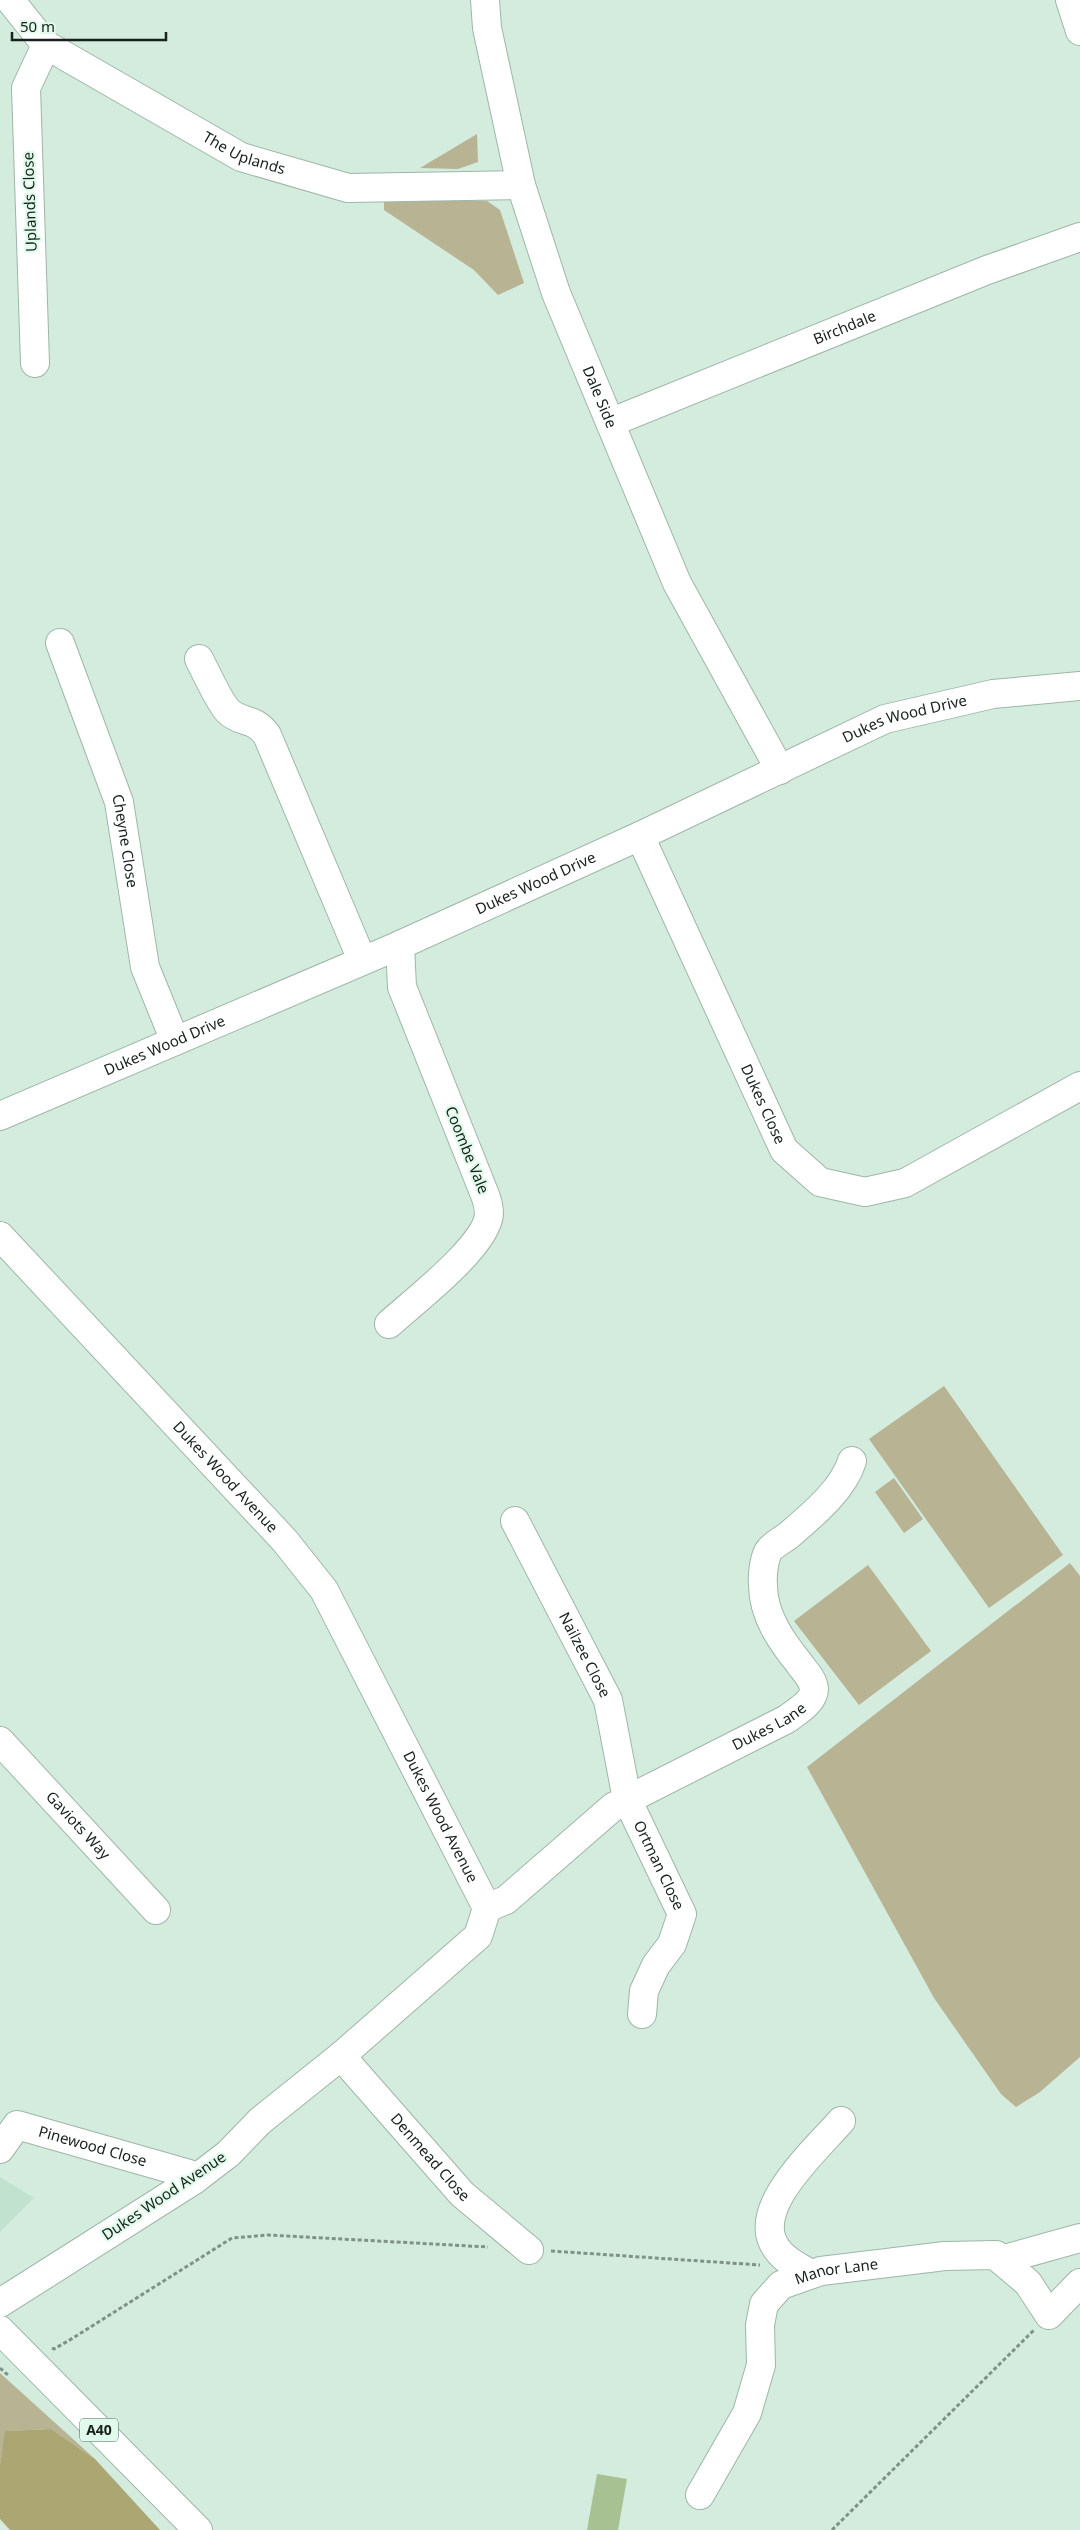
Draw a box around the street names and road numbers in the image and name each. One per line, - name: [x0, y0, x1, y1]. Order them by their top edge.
- street label: The Uplands: [200, 126, 288, 178]
- street label: Uplands Close: [17, 152, 41, 252]
- street label: Birchdale: [810, 305, 879, 348]
- street label: Dale Side: [579, 363, 622, 431]
- street label: Dukes Wood Drive: [839, 689, 969, 747]
- street label: Cheyne Close: [108, 791, 143, 889]
- street label: Dukes Wood Drive: [472, 847, 599, 918]
- street label: Dukes Wood Drive: [101, 1010, 228, 1079]
- street label: Dukes Close: [737, 1061, 791, 1147]
- street label: Coombe Vale: [441, 1103, 495, 1196]
- street label: Dukes Wood Avenue: [169, 1416, 283, 1536]
- street label: Nailzee Close: [555, 1608, 616, 1701]
- street label: Dukes Lane: [728, 1698, 810, 1754]
- street label: Dukes Wood Avenue: [399, 1747, 483, 1886]
- street label: Gaviots Way: [42, 1786, 116, 1864]
- street label: Ortman Close: [630, 1817, 690, 1913]
- street label: Denmead Close: [387, 2109, 474, 2205]
- street label: Pinewood Close: [36, 2121, 149, 2170]
- street label: Dukes Wood Avenue: [98, 2146, 229, 2244]
- street label: Manor Lane: [792, 2253, 879, 2288]
- road number: A40: [80, 2418, 118, 2442]

